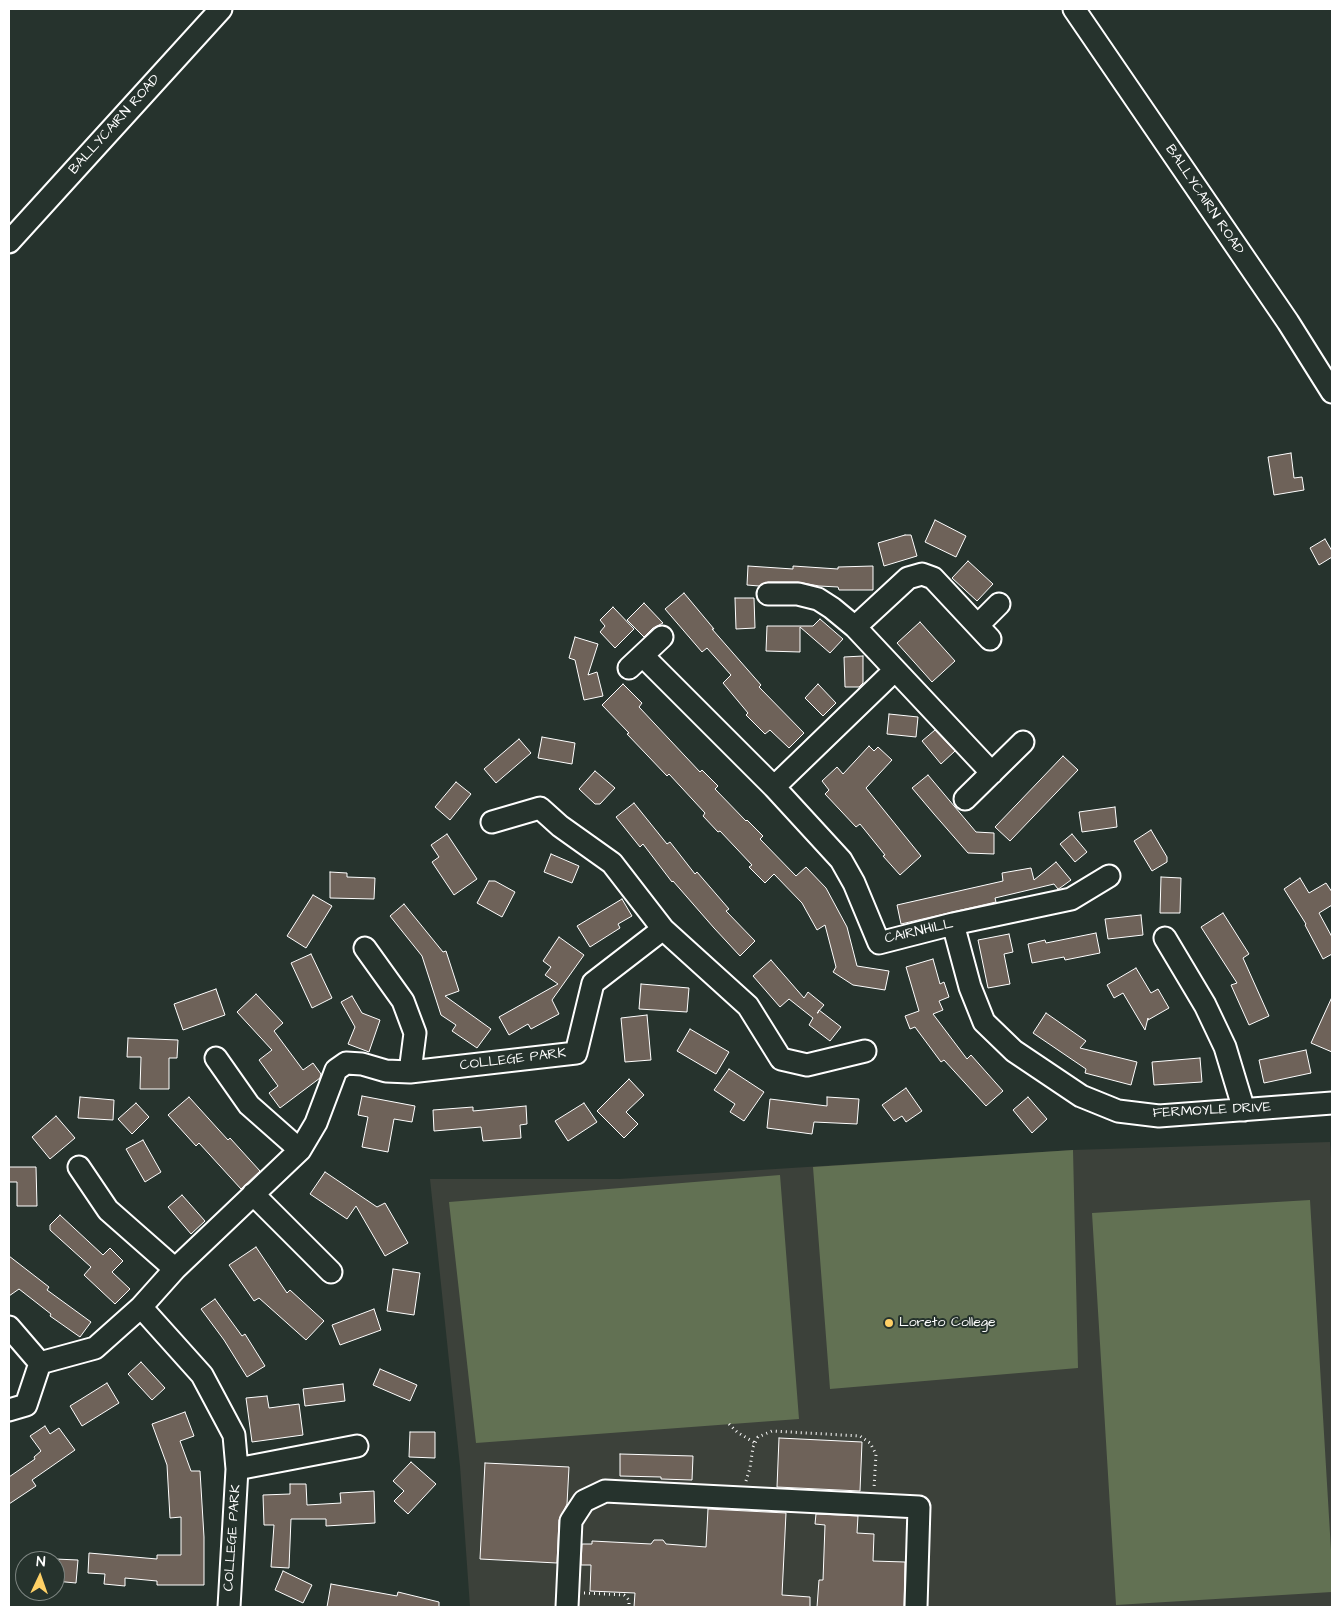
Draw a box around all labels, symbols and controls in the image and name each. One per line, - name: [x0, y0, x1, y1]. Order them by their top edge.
- street label: BALLYCAIRN ROAD: [66, 72, 164, 178]
- street label: BALLYCAIRN ROAD: [1161, 142, 1247, 258]
- street label: CAIRNHILL: [883, 916, 955, 948]
- street label: COLLEGE PARK: [459, 1045, 567, 1075]
- street label: FERMOYLE DRIVE: [1153, 1100, 1271, 1122]
- place label: Loreto College: [899, 1315, 996, 1331]
- marker: Loreto College: [883, 1317, 895, 1329]
- street label: COLLEGE PARK: [221, 1484, 245, 1592]
- north arrow: [15, 1551, 65, 1601]
- text: N: [36, 1552, 46, 1572]

